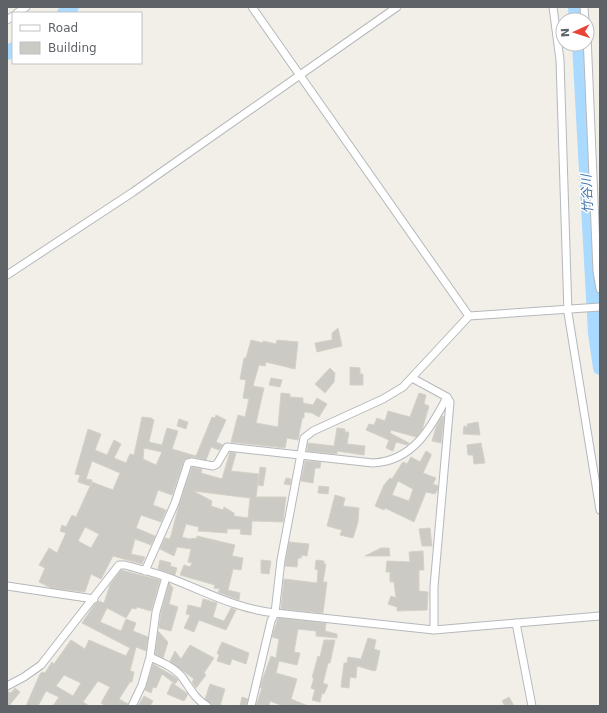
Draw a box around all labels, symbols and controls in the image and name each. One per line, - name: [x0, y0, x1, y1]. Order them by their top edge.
- legend: [12, 12, 142, 64]
- north arrow: [555, 12, 595, 52]
- text: Road: [48, 21, 78, 35]
- text: N: [559, 28, 572, 37]
- text: Building: [48, 41, 97, 55]
- water label: 竹谷川: [578, 172, 596, 214]

